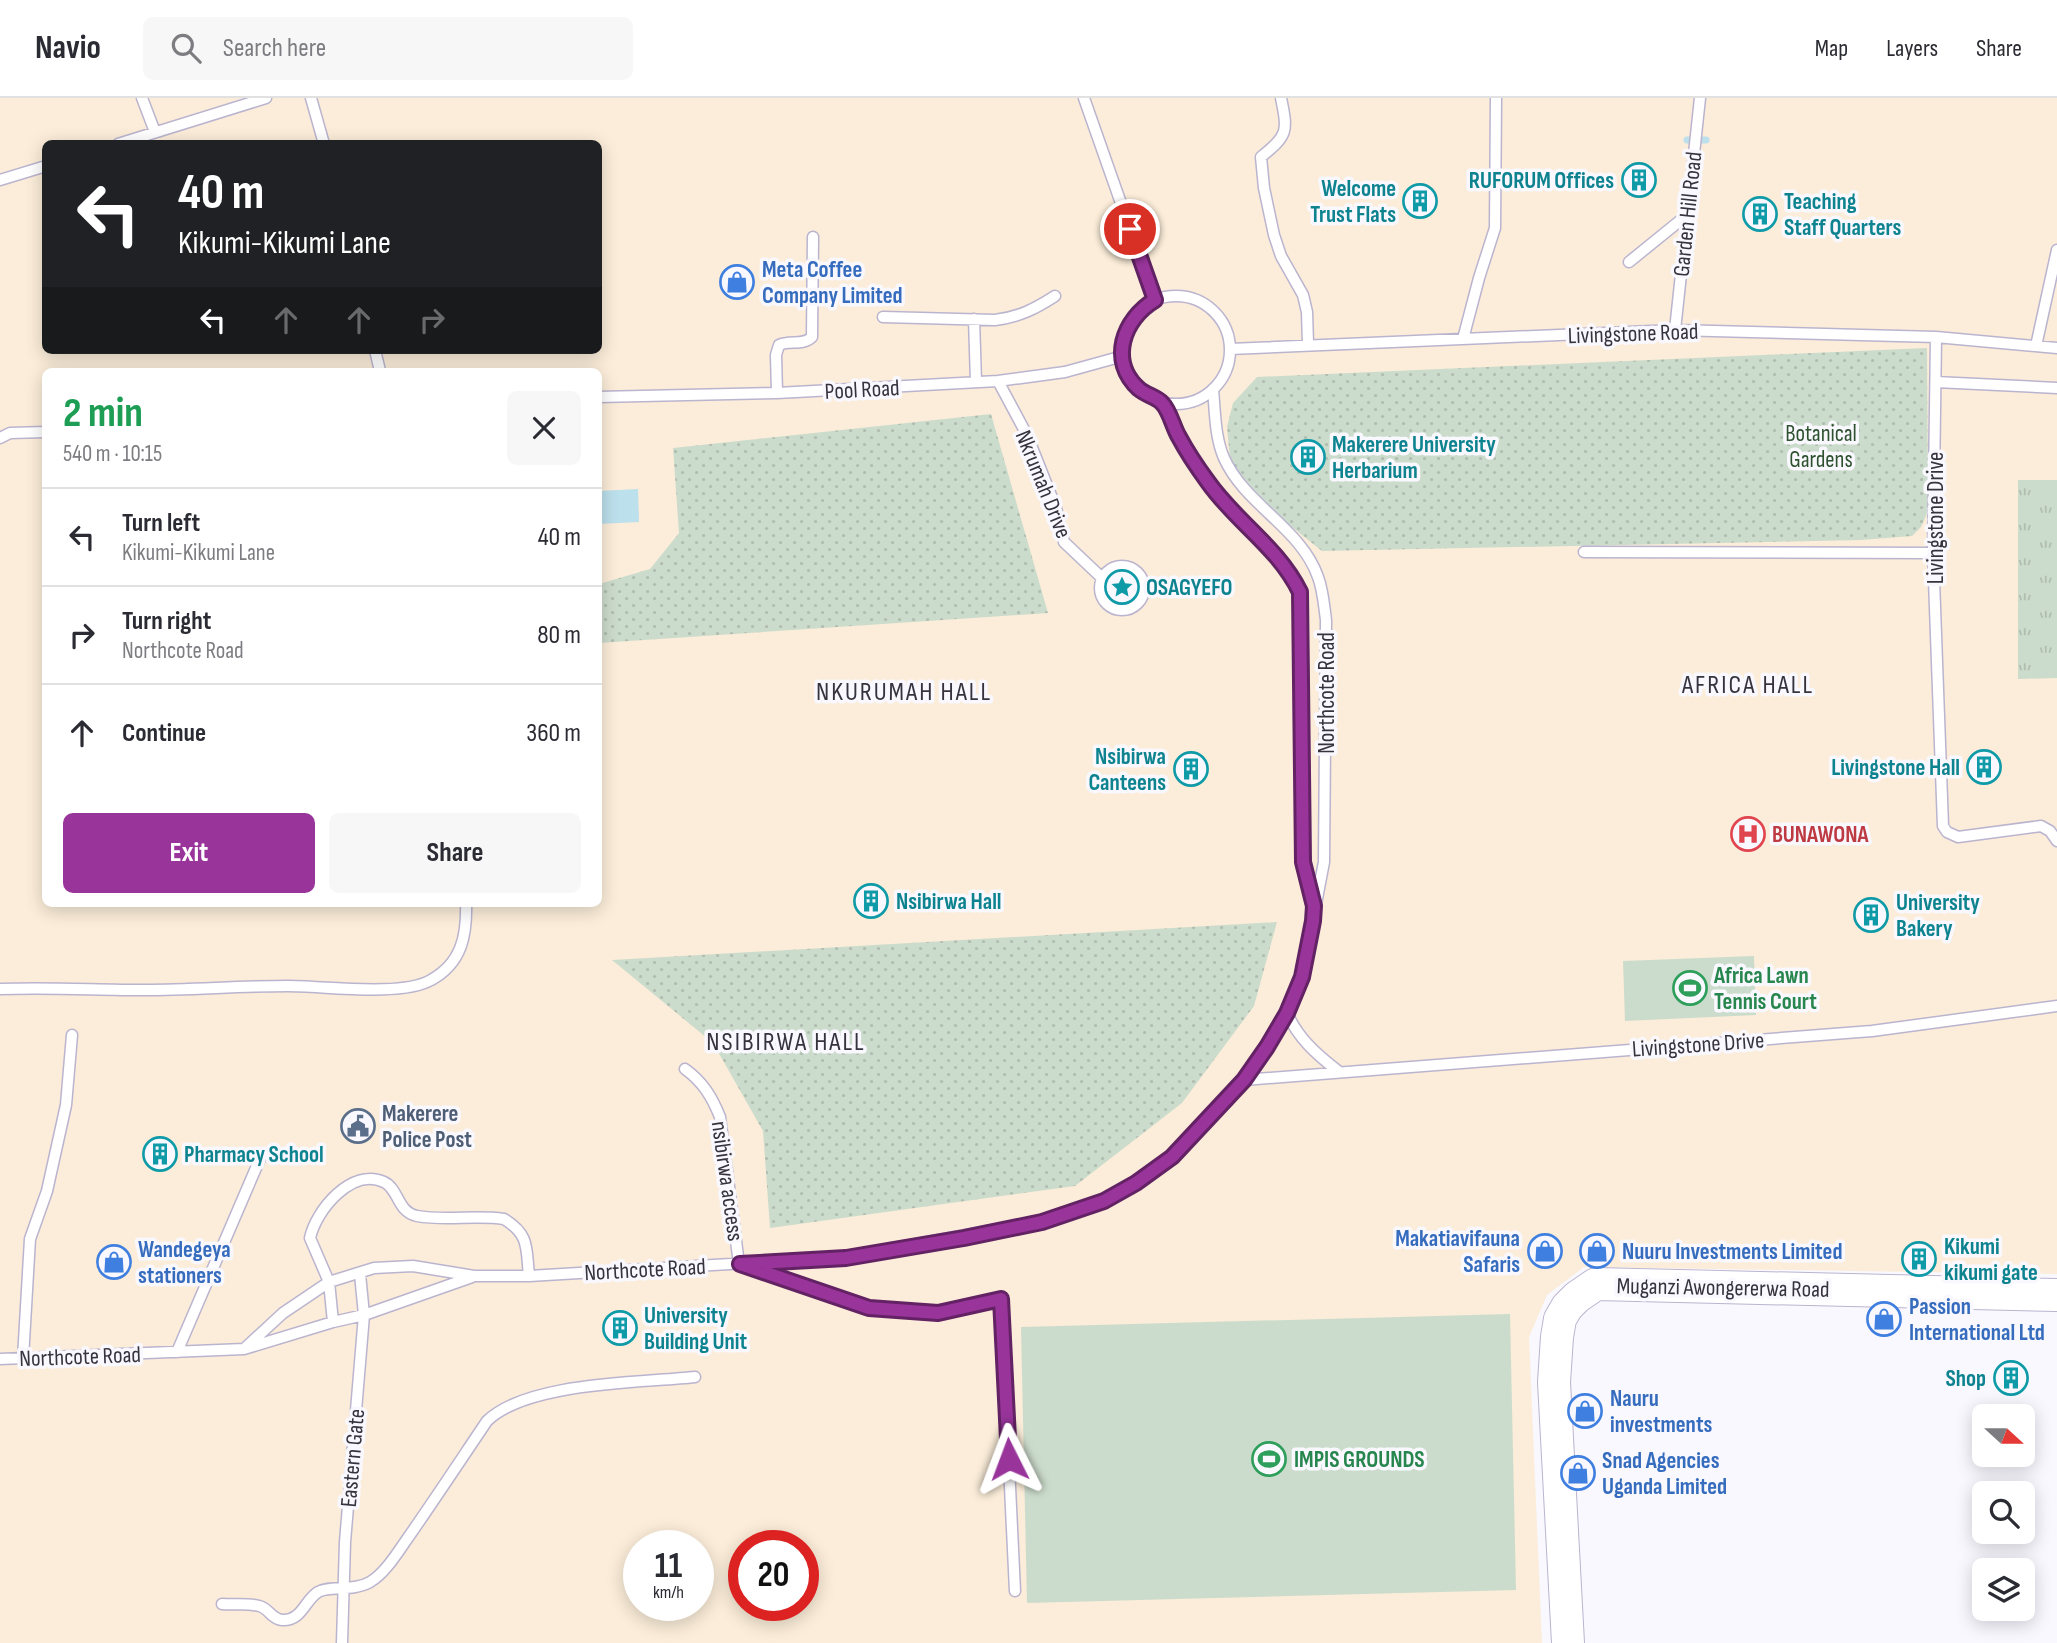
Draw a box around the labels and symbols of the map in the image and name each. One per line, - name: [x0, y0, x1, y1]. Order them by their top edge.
- street label: Garden Hill Road: [1668, 150, 1708, 278]
- building icon: RUFORUM Offices: [1620, 161, 1658, 199]
- place label: RUFORUM Offices: [1469, 167, 1614, 195]
- place label: Welcome Trust Flats: [1310, 175, 1396, 229]
- building icon: Welcome Trust Flats: [1401, 182, 1439, 220]
- place label: Teaching Staff Quarters: [1784, 188, 1902, 242]
- building icon: Teaching Staff Quarters: [1741, 195, 1779, 233]
- pin: [1100, 199, 1160, 259]
- place label: Meta Coffee Company Limited: [762, 256, 903, 310]
- shop icon: Meta Coffee Company Limited: [718, 263, 756, 301]
- street label: Livingstone Road: [1567, 318, 1699, 350]
- street label: Pool Road: [824, 374, 900, 406]
- park label: Botanical Gardens: [1785, 420, 1857, 474]
- street label: Nkrumah Drive: [1009, 426, 1077, 542]
- place label: Makerere University Herbarium: [1332, 431, 1496, 485]
- building icon: Makerere University Herbarium: [1289, 438, 1327, 476]
- street label: Livingstone Drive: [1922, 452, 1950, 584]
- place icon: OSAGYEFO: [1103, 568, 1141, 606]
- place label: OSAGYEFO: [1146, 574, 1233, 602]
- street label: Northcote Road: [1313, 632, 1341, 754]
- district label: AFRICA HALL: [1681, 670, 1814, 701]
- district label: NKURUMAH HALL: [816, 677, 992, 708]
- place label: Nsibirwa Canteens: [1088, 743, 1166, 797]
- building icon: Livingstone Hall: [1965, 748, 2003, 786]
- building icon: Nsibirwa Canteens: [1172, 750, 1210, 788]
- place label: Livingstone Hall: [1831, 754, 1960, 782]
- hospital icon: BUNAWONA: [1729, 815, 1767, 853]
- place label: BUNAWONA: [1772, 821, 1870, 849]
- building icon: Nsibirwa Hall: [852, 882, 890, 920]
- place label: Nsibirwa Hall: [896, 888, 1002, 916]
- place label: University Bakery: [1896, 889, 1980, 943]
- building icon: University Bakery: [1852, 896, 1890, 934]
- place label: Africa Lawn Tennis Court: [1713, 962, 1817, 1016]
- sports icon: Africa Lawn Tennis Court: [1671, 969, 1709, 1007]
- street label: Livingstone Drive: [1631, 1026, 1765, 1064]
- district label: NSIBIRWA HALL: [706, 1027, 866, 1058]
- place label: Makerere Police Post: [382, 1100, 472, 1154]
- public building icon: Makerere Police Post: [339, 1107, 377, 1145]
- street label: nsibirwa access: [705, 1119, 749, 1243]
- building icon: Pharmacy School: [141, 1135, 179, 1173]
- place label: Pharmacy School: [184, 1141, 324, 1169]
- place label: Makatiavifauna Safaris: [1395, 1225, 1520, 1279]
- shop icon: Makatiavifauna Safaris: [1526, 1232, 1564, 1270]
- shop icon: Nuuru Investments Limited: [1578, 1232, 1616, 1270]
- place label: Kikumi kikumi gate: [1944, 1233, 2038, 1287]
- place label: Wandegeya stationers: [138, 1236, 231, 1290]
- place label: Nuuru Investments Limited: [1622, 1238, 1842, 1266]
- building icon: Kikumi kikumi gate: [1900, 1240, 1938, 1278]
- shop icon: Wandegeya stationers: [95, 1243, 133, 1281]
- street label: Northcote Road: [584, 1253, 707, 1287]
- street label: Muganzi Awongererwa Road: [1616, 1272, 1830, 1304]
- place label: Passion International Ltd: [1909, 1293, 2045, 1347]
- shop icon: Passion International Ltd: [1865, 1300, 1903, 1338]
- place label: University Building Unit: [644, 1302, 747, 1356]
- building icon: University Building Unit: [601, 1309, 639, 1347]
- street label: Northcote Road: [19, 1341, 141, 1373]
- building icon: Shop: [1992, 1359, 2030, 1397]
- place label: Shop: [1945, 1365, 1986, 1393]
- place label: Nauru investments: [1610, 1385, 1712, 1439]
- shop icon: Nauru investments: [1566, 1392, 1604, 1430]
- north arrow: [1972, 1404, 2035, 1466]
- street label: Eastern Gate: [335, 1408, 371, 1508]
- position arrow: [972, 1422, 1046, 1496]
- sports icon: IMPIS GROUNDS: [1250, 1440, 1288, 1478]
- place label: IMPIS GROUNDS: [1294, 1446, 1425, 1474]
- place label: Snad Agencies Uganda Limited: [1602, 1447, 1727, 1501]
- shop icon: Snad Agencies Uganda Limited: [1559, 1454, 1597, 1492]
- speed limit sign: 20: [728, 1530, 819, 1621]

